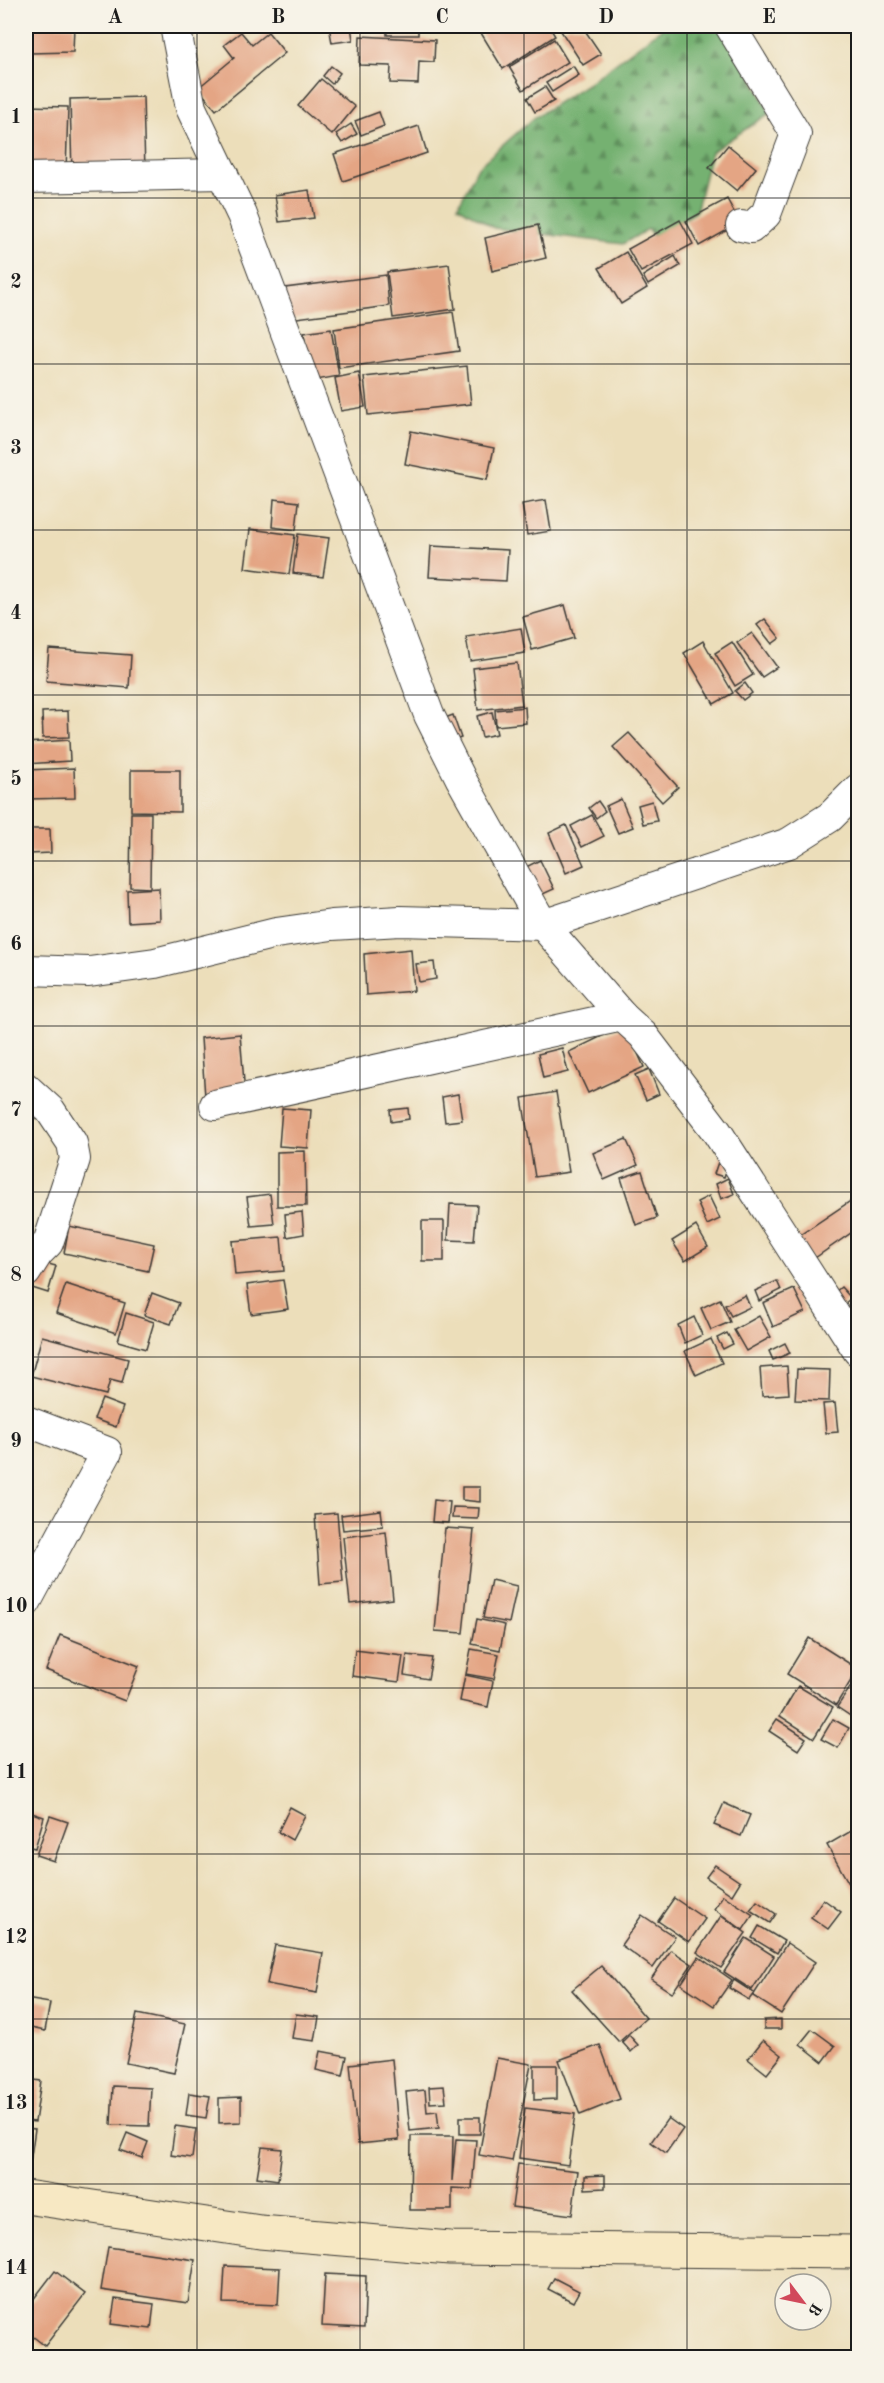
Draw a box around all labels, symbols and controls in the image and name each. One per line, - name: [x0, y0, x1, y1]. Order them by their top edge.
- text: A: [107, 8, 123, 28]
- text: B: [271, 8, 285, 28]
- text: C: [435, 8, 449, 28]
- text: D: [598, 8, 614, 28]
- text: E: [762, 8, 776, 28]
- text: 1: [10, 108, 22, 128]
- text: 2: [10, 273, 22, 293]
- text: 3: [10, 439, 22, 459]
- text: 4: [10, 604, 22, 624]
- text: 5: [10, 769, 22, 790]
- text: 6: [10, 935, 22, 955]
- text: 7: [10, 1101, 22, 1121]
- text: 8: [10, 1266, 22, 1286]
- text: 9: [10, 1432, 22, 1452]
- text: 10: [4, 1597, 28, 1617]
- text: 11: [4, 1763, 28, 1783]
- text: 12: [4, 1928, 28, 1948]
- text: 13: [4, 2094, 28, 2114]
- text: 14: [4, 2259, 28, 2279]
- north arrow: [773, 2272, 833, 2332]
- text: B: [804, 2300, 824, 2318]

